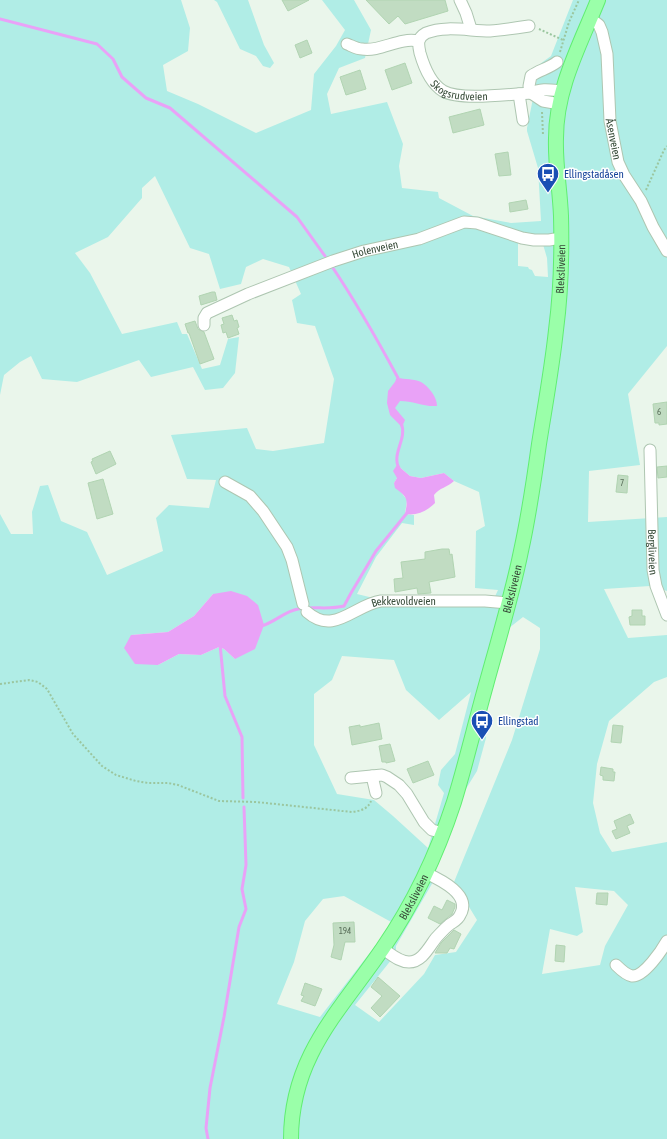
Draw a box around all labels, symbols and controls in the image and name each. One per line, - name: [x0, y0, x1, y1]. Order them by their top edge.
- street label: Skogsrudveien: [428, 78, 488, 102]
- street label: Åsenveien: [604, 117, 623, 161]
- bus stop icon: Ellingstadåsen: [535, 161, 561, 194]
- place label: Ellingstadåsen: [564, 168, 624, 180]
- street label: Holenveien: [350, 238, 399, 260]
- street label: Bleksliveien: [554, 244, 567, 294]
- house number: 6: [657, 407, 661, 417]
- house number: 7: [620, 478, 624, 488]
- street label: Bergliveien: [646, 529, 660, 576]
- street label: Bleksliveien: [500, 564, 524, 615]
- street label: Bekkevoldveien: [370, 595, 436, 609]
- bus stop icon: Ellingstad: [469, 708, 495, 741]
- place label: Ellingstad: [498, 715, 539, 727]
- street label: Bleksliveien: [397, 872, 430, 922]
- house number: 194: [339, 926, 351, 936]

